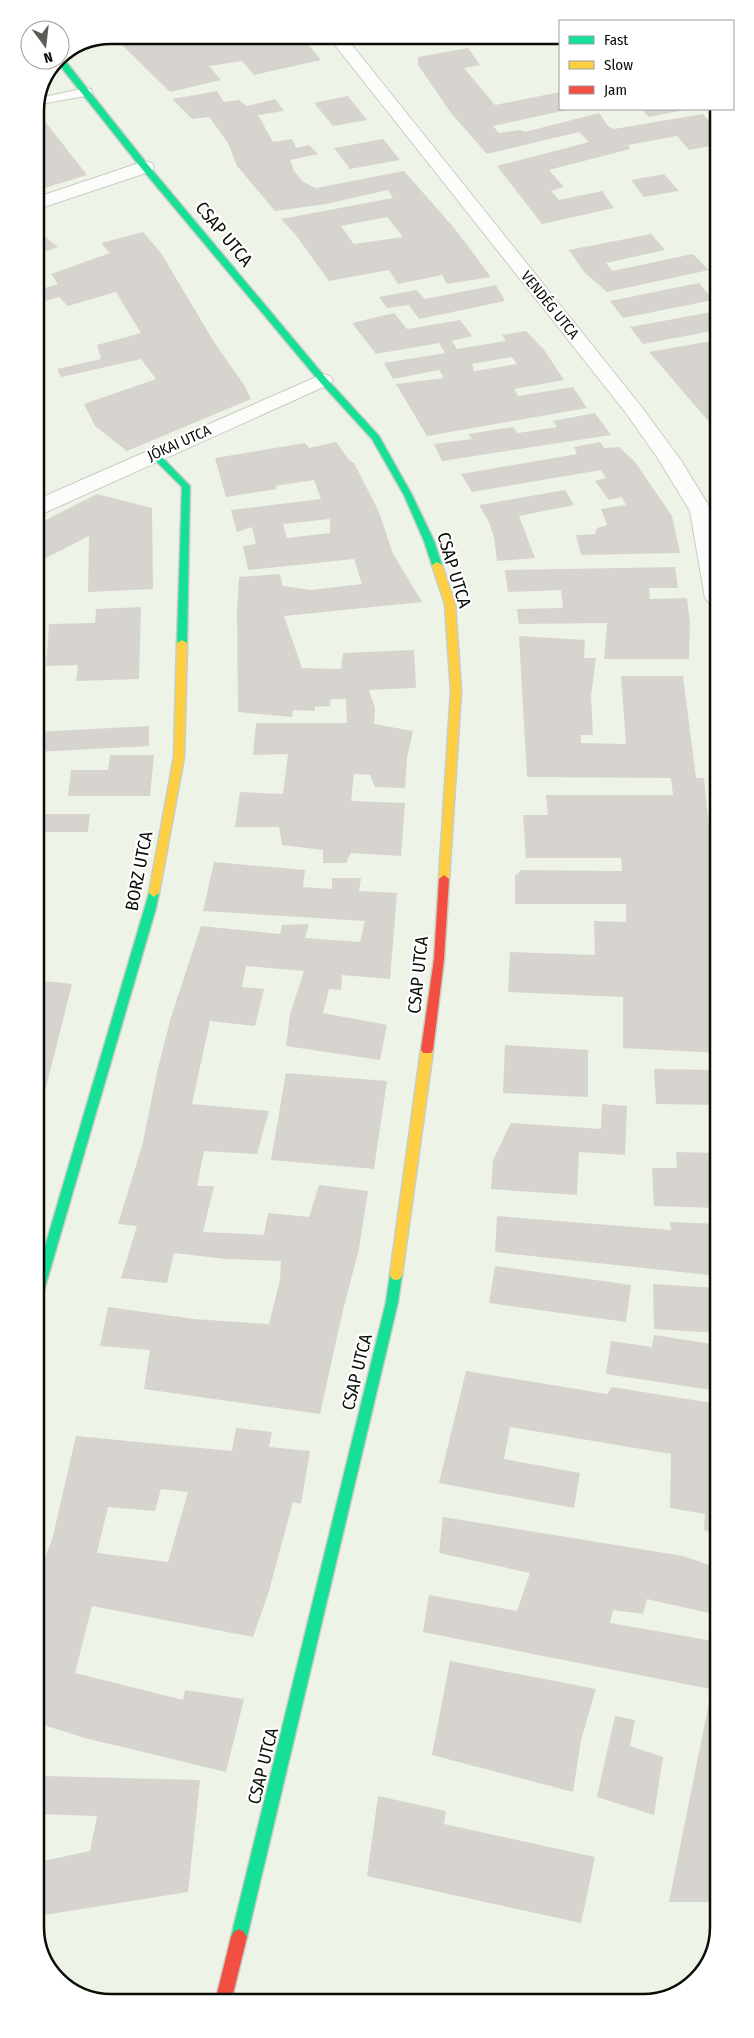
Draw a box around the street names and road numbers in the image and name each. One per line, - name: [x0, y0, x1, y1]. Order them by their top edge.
- street label: CSAP UTCA: [191, 197, 258, 271]
- street label: VENDÉG UTCA: [517, 267, 583, 343]
- street label: JÓKAI UTCA: [144, 421, 214, 465]
- street label: CSAP UTCA: [432, 530, 476, 611]
- street label: BORZ UTCA: [121, 829, 158, 913]
- street label: CSAP UTCA: [403, 935, 433, 1015]
- street label: CSAP UTCA: [337, 1331, 377, 1412]
- street label: CSAP UTCA: [243, 1725, 283, 1806]

